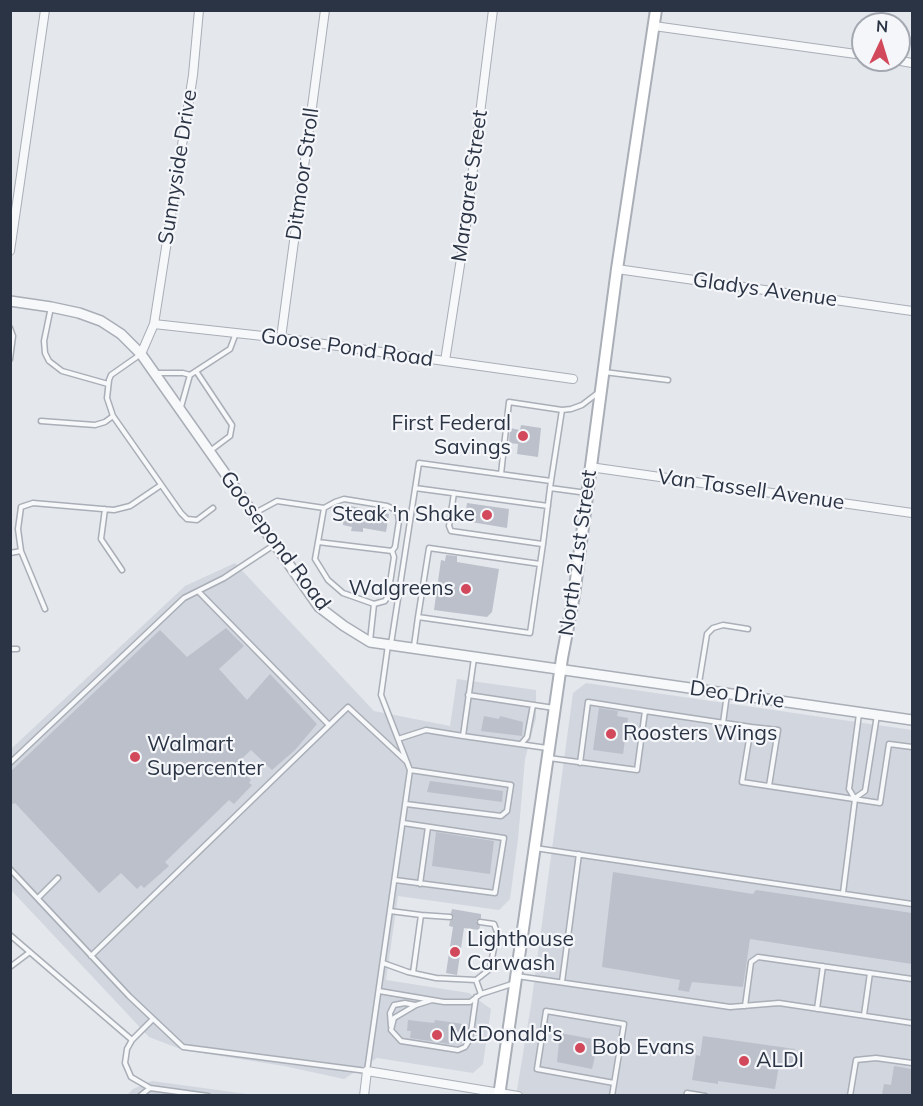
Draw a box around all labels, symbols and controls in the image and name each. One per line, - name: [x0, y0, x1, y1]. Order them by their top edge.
- north arrow: [851, 12, 911, 72]
- text: N: [875, 16, 889, 36]
- street label: Sunnyside Drive: [153, 88, 203, 246]
- street label: Ditmoor Stroll: [281, 106, 325, 242]
- street label: Margaret Street: [447, 108, 493, 264]
- street label: Gladys Avenue: [691, 267, 839, 313]
- street label: Goose Pond Road: [259, 323, 435, 373]
- place label: First Federal Savings: [392, 411, 511, 461]
- marker: First Federal Savings: [516, 429, 530, 443]
- street label: Van Tassell Avenue: [656, 464, 846, 516]
- street label: Goosepond Road: [214, 466, 336, 616]
- street label: North 21st Street: [554, 468, 602, 638]
- place label: Steak 'n Shake: [332, 502, 475, 528]
- marker: Steak 'n Shake: [480, 508, 494, 522]
- place label: Walgreens: [349, 576, 454, 602]
- marker: Walgreens: [459, 582, 473, 596]
- street label: Deo Drive: [688, 676, 786, 714]
- place label: Roosters Wings: [623, 721, 777, 747]
- marker: Roosters Wings: [604, 727, 618, 741]
- place label: Walmart Supercenter: [147, 732, 264, 782]
- marker: Walmart Supercenter: [128, 750, 142, 764]
- place label: Lighthouse Carwash: [467, 927, 574, 977]
- marker: Lighthouse Carwash: [448, 945, 462, 959]
- place label: McDonald's: [449, 1022, 563, 1048]
- marker: McDonald's: [430, 1028, 444, 1042]
- place label: Bob Evans: [592, 1035, 695, 1061]
- marker: Bob Evans: [573, 1041, 587, 1055]
- place label: ALDI: [756, 1048, 804, 1074]
- marker: ALDI: [737, 1054, 751, 1068]

